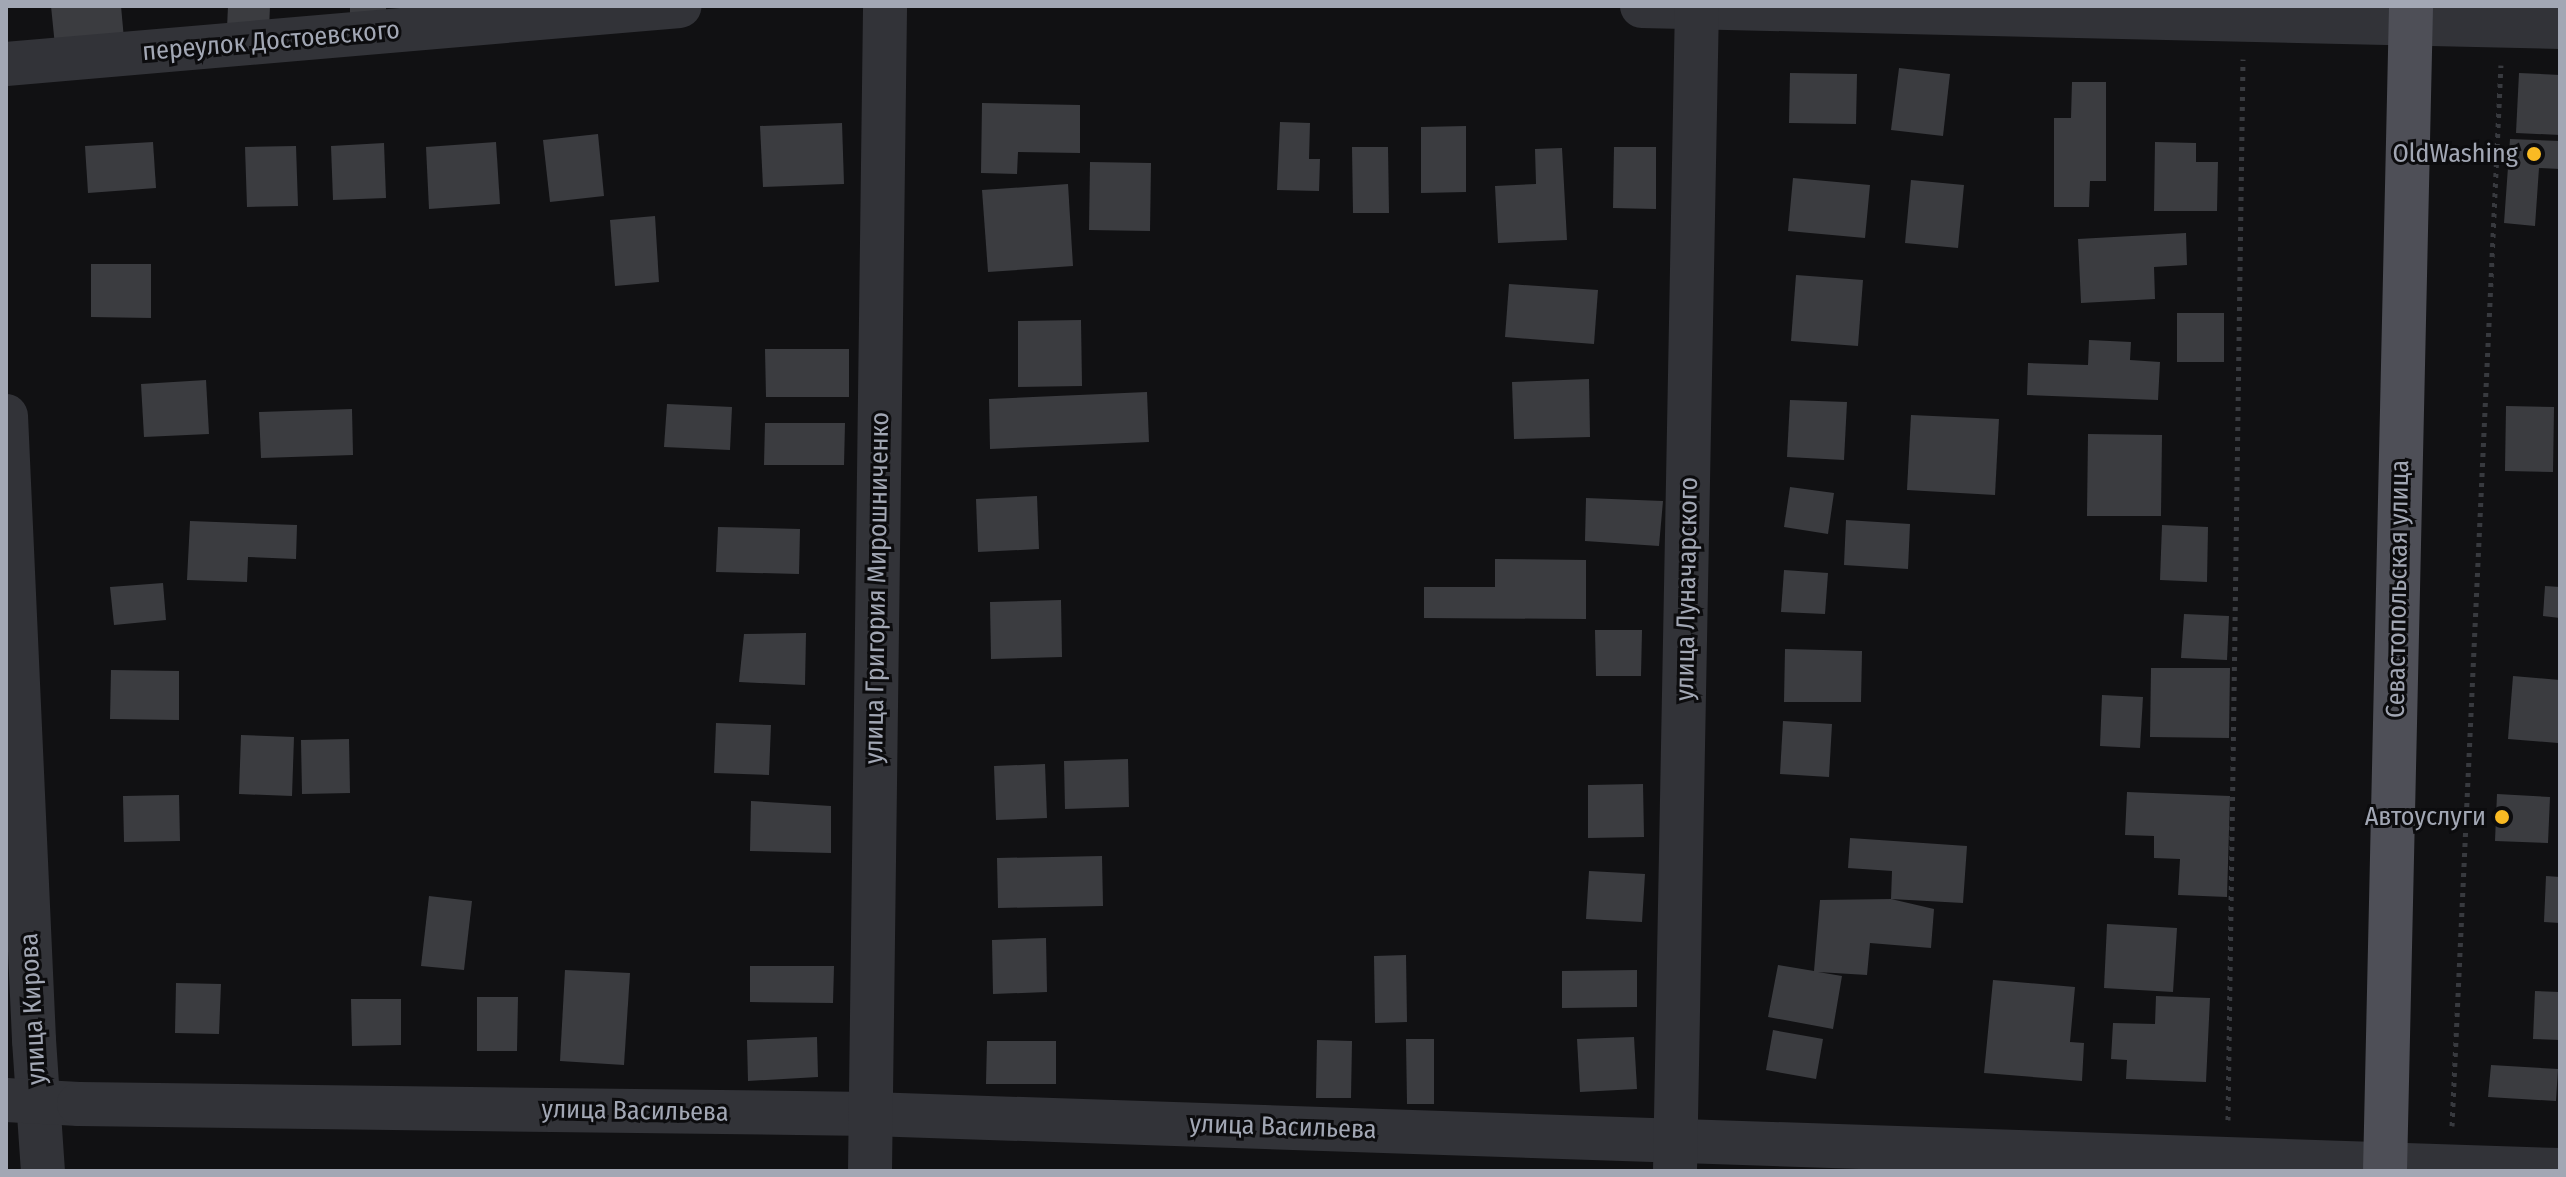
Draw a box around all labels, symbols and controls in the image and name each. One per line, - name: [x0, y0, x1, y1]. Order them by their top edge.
- street label: переулок Достоевского: [141, 14, 401, 68]
- place label: OldWashing: [2392, 138, 2518, 170]
- marker: OldWashing: [2525, 145, 2543, 163]
- street label: улица Григория Мирошниченко: [858, 412, 896, 764]
- street label: Севастопольская улица: [2380, 460, 2416, 718]
- street label: улица Луначарского: [1669, 477, 1705, 701]
- place label: Автоуслуги: [2365, 801, 2486, 833]
- marker: Автоуслуги: [2493, 808, 2511, 826]
- street label: улица Кирова: [13, 932, 53, 1086]
- street label: улица Васильева: [541, 1094, 729, 1128]
- street label: улица Васильева: [1189, 1108, 1377, 1146]

